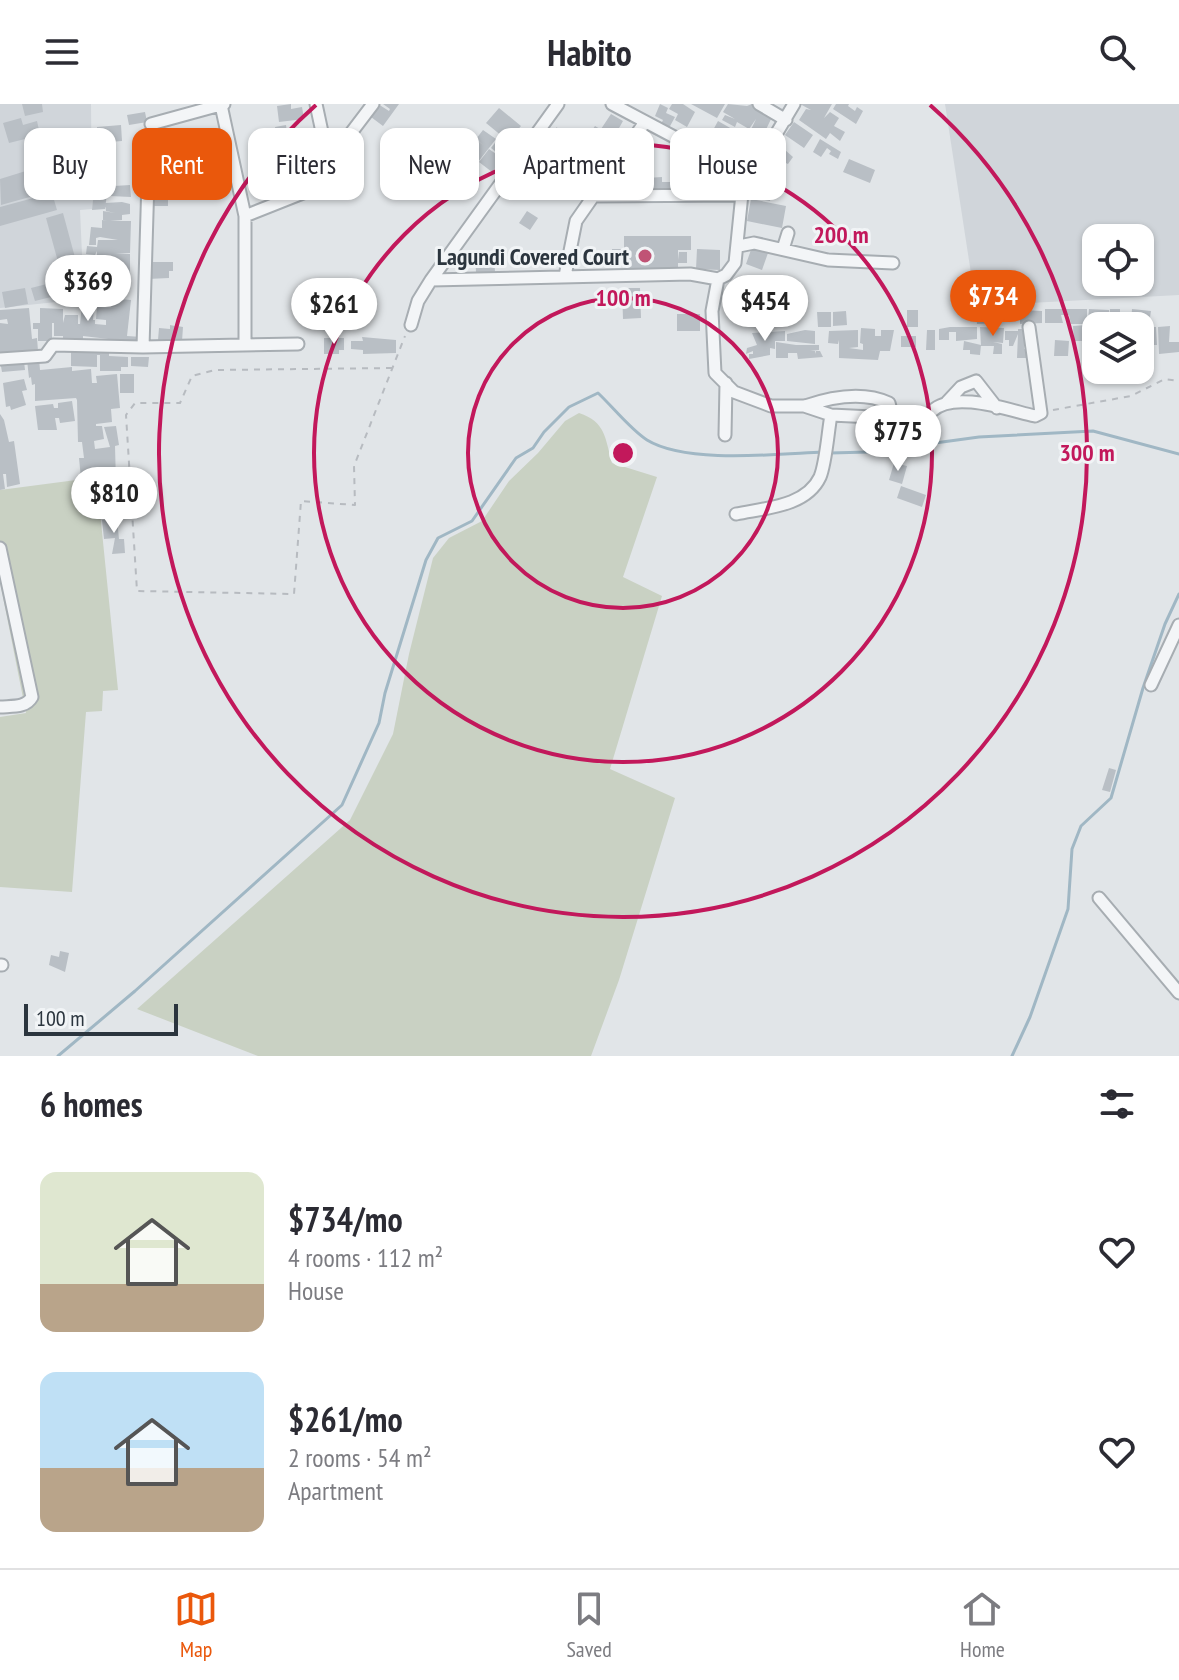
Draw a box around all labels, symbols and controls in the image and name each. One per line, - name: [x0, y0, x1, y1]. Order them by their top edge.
- text: Habito: [547, 29, 632, 76]
- icon: menu: [40, 30, 84, 74]
- icon: search: [1095, 30, 1139, 74]
- chip: Buy: [24, 128, 116, 200]
- chip: Rent: [132, 128, 232, 200]
- chip: Filters: [248, 128, 364, 200]
- chip: New: [380, 128, 479, 200]
- chip: Apartment: [495, 128, 654, 200]
- chip: House: [670, 128, 786, 200]
- text: 200 m: [813, 219, 869, 250]
- map controls: [1082, 224, 1154, 384]
- button: locate: [1082, 224, 1154, 296]
- place label: Lagundi Covered Court: [437, 241, 629, 272]
- marker: Lagundi Covered Court: [636, 247, 654, 265]
- pin: $369: [41, 255, 135, 323]
- text: $369: [63, 264, 113, 297]
- pin: $734: [946, 270, 1040, 338]
- pin: $454: [718, 275, 812, 343]
- pin: $261: [287, 278, 381, 346]
- text: $734: [968, 279, 1018, 312]
- text: 100 m: [595, 282, 651, 313]
- text: $454: [740, 284, 790, 317]
- text: $261: [309, 287, 359, 320]
- button: layers: [1082, 312, 1154, 384]
- pin: $775: [851, 405, 945, 473]
- text: $775: [873, 414, 923, 447]
- text: 300 m: [1059, 437, 1115, 468]
- centre of rings: [609, 439, 637, 467]
- pin: $810: [67, 467, 161, 535]
- text: $810: [89, 476, 139, 509]
- scale bar: [24, 1000, 178, 1036]
- text: 100 m: [36, 1004, 85, 1032]
- text: 6 homes: [40, 1082, 143, 1126]
- icon: filters: [1095, 1082, 1139, 1126]
- text: $734/mo: [288, 1197, 403, 1241]
- icon: home: [104, 1204, 200, 1300]
- icon: heart: [1095, 1230, 1139, 1274]
- text: 4 rooms · 112 m²: [288, 1241, 443, 1274]
- text: House: [288, 1274, 344, 1307]
- text: $261/mo: [288, 1397, 403, 1441]
- icon: home: [104, 1404, 200, 1500]
- icon: heart: [1095, 1430, 1139, 1474]
- text: 2 rooms · 54 m²: [288, 1441, 432, 1474]
- text: Apartment: [288, 1474, 383, 1507]
- tab: Map: [174, 1587, 218, 1663]
- tab: Saved: [566, 1587, 612, 1663]
- tab: Home: [960, 1587, 1005, 1663]

